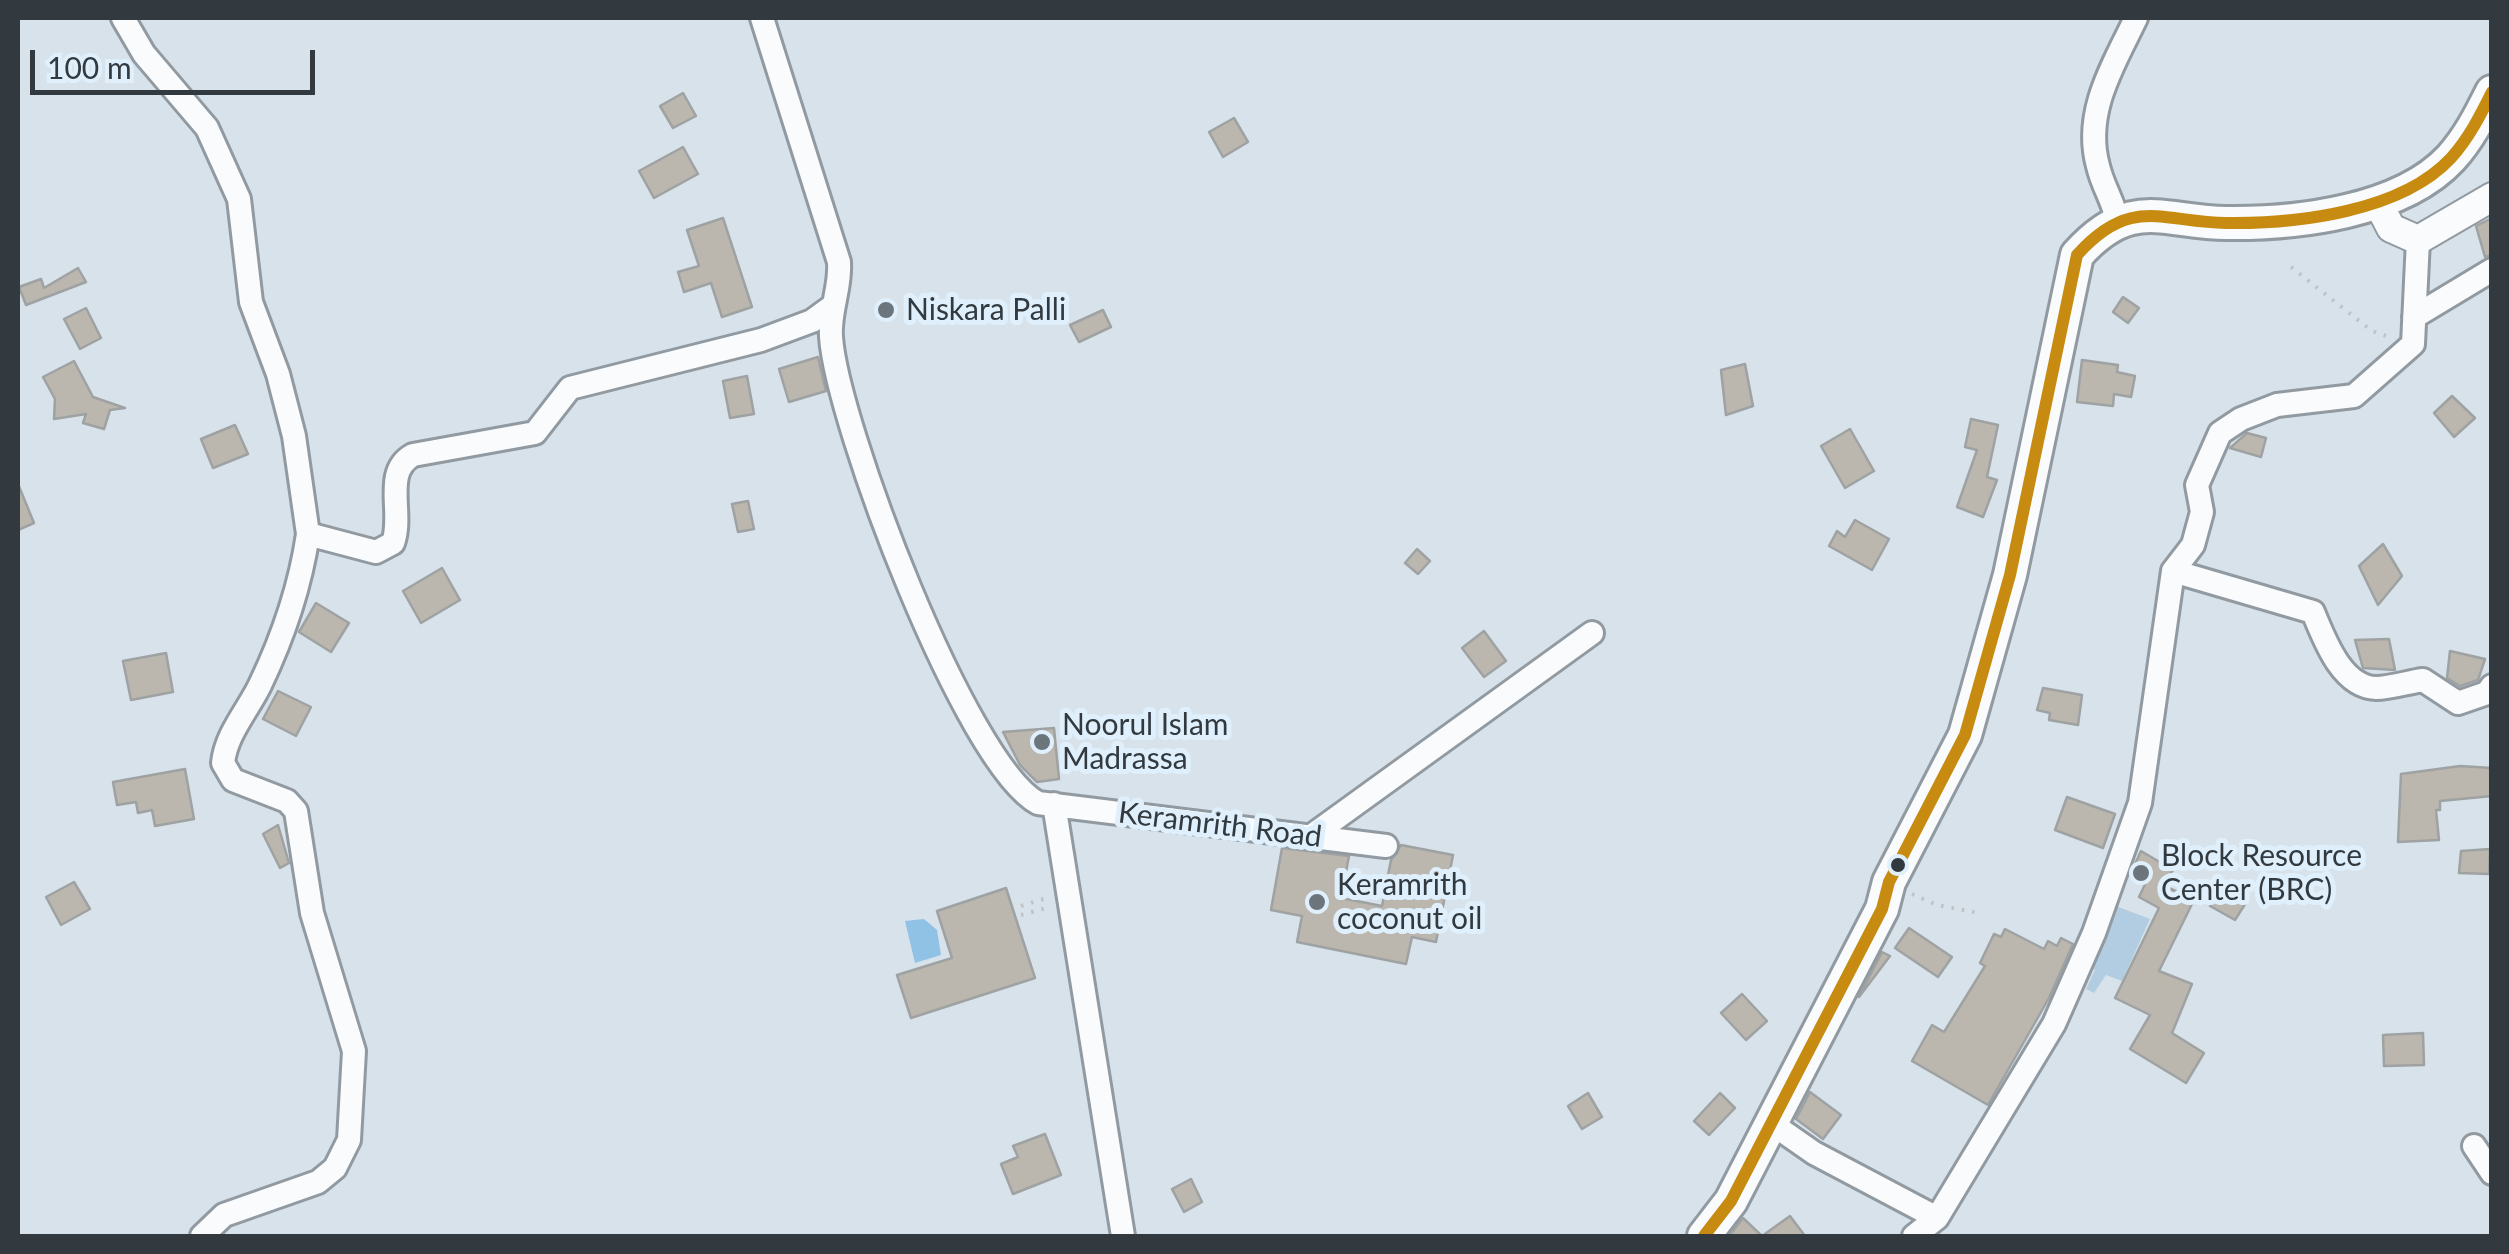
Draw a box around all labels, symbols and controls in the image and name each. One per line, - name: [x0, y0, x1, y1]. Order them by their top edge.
- scale bar: [35, 30, 320, 92]
- text: 100 m: [47, 49, 132, 85]
- place label: Niskara Palli: [906, 292, 1066, 328]
- marker: Niskara Palli: [875, 299, 897, 321]
- place label: Noorul Islam Madrassa: [1062, 707, 1228, 778]
- marker: Noorul Islam Madrassa: [1031, 731, 1053, 753]
- street label: Keramrith Road: [1116, 795, 1324, 855]
- place label: Block Resource Center (BRC): [2161, 838, 2362, 908]
- unlabelled marker: [1888, 855, 1908, 875]
- marker: Block Resource Center (BRC): [2130, 862, 2152, 884]
- place label: Keramrith coconut oil: [1337, 867, 1482, 938]
- marker: Keramrith coconut oil: [1306, 891, 1328, 913]

